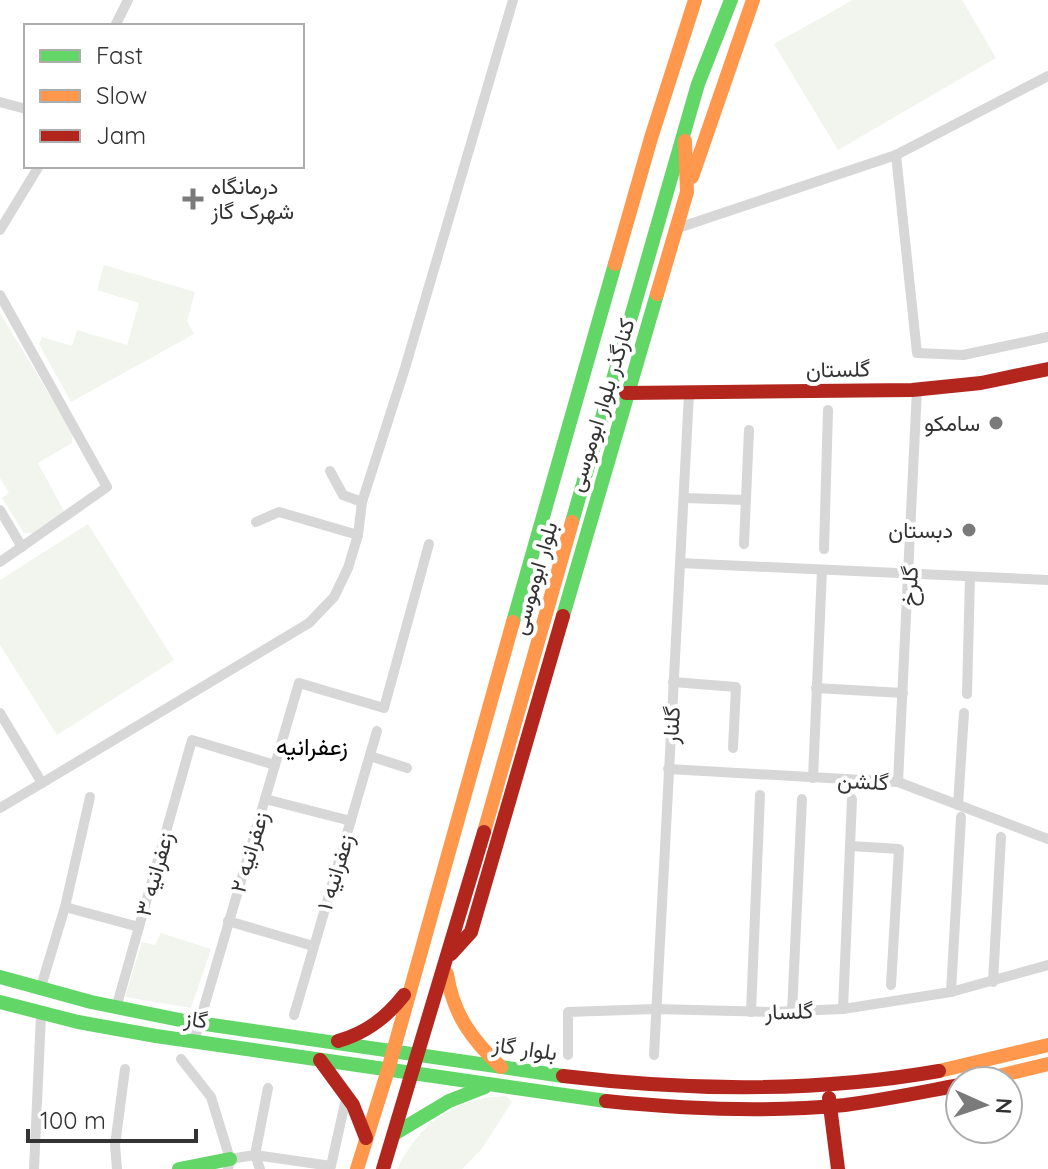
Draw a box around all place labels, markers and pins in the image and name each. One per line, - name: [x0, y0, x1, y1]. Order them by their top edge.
- place label: درمانگاه شهرک گاز: [210, 172, 294, 225]
- marker: درمانگاه شهرک گاز: [182, 188, 204, 210]
- place label: سامکو: [924, 409, 980, 437]
- marker: سامکو: [987, 414, 1005, 432]
- place label: دبستان: [888, 516, 953, 544]
- marker: دبستان: [960, 521, 978, 539]

